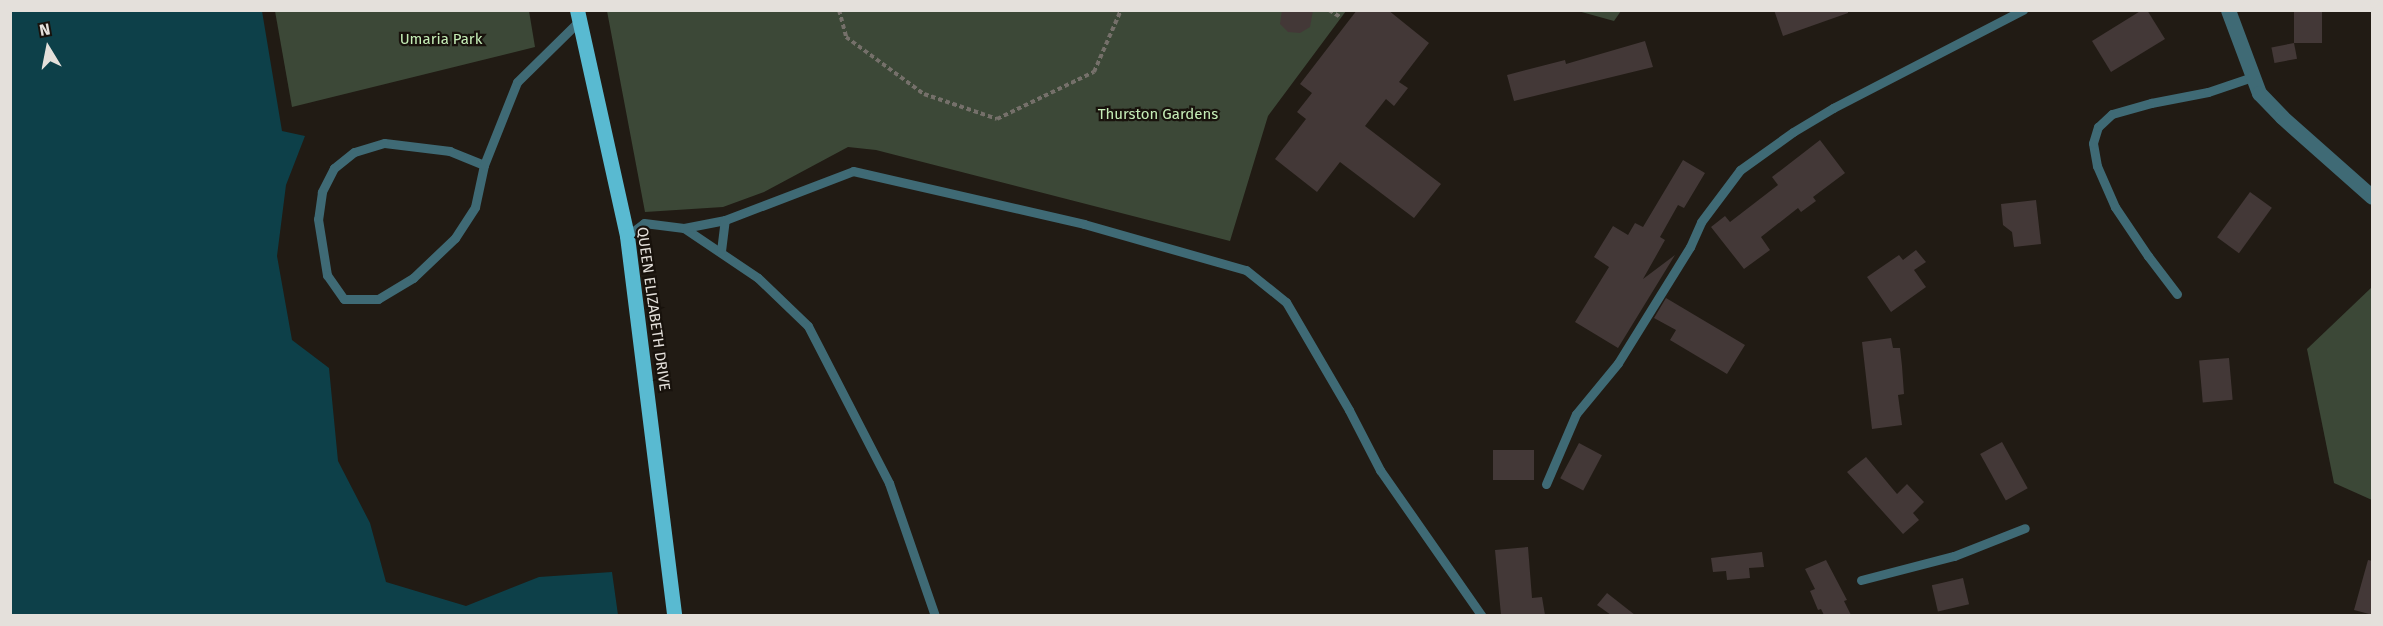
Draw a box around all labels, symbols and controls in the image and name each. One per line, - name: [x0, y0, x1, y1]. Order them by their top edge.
- north arrow: [18, 18, 78, 78]
- text: N: [38, 20, 52, 40]
- park label: Umaria Park: [400, 31, 482, 49]
- park label: Thurston Gardens: [1098, 106, 1218, 124]
- street label: QUEEN ELIZABETH DRIVE: [633, 226, 673, 392]

